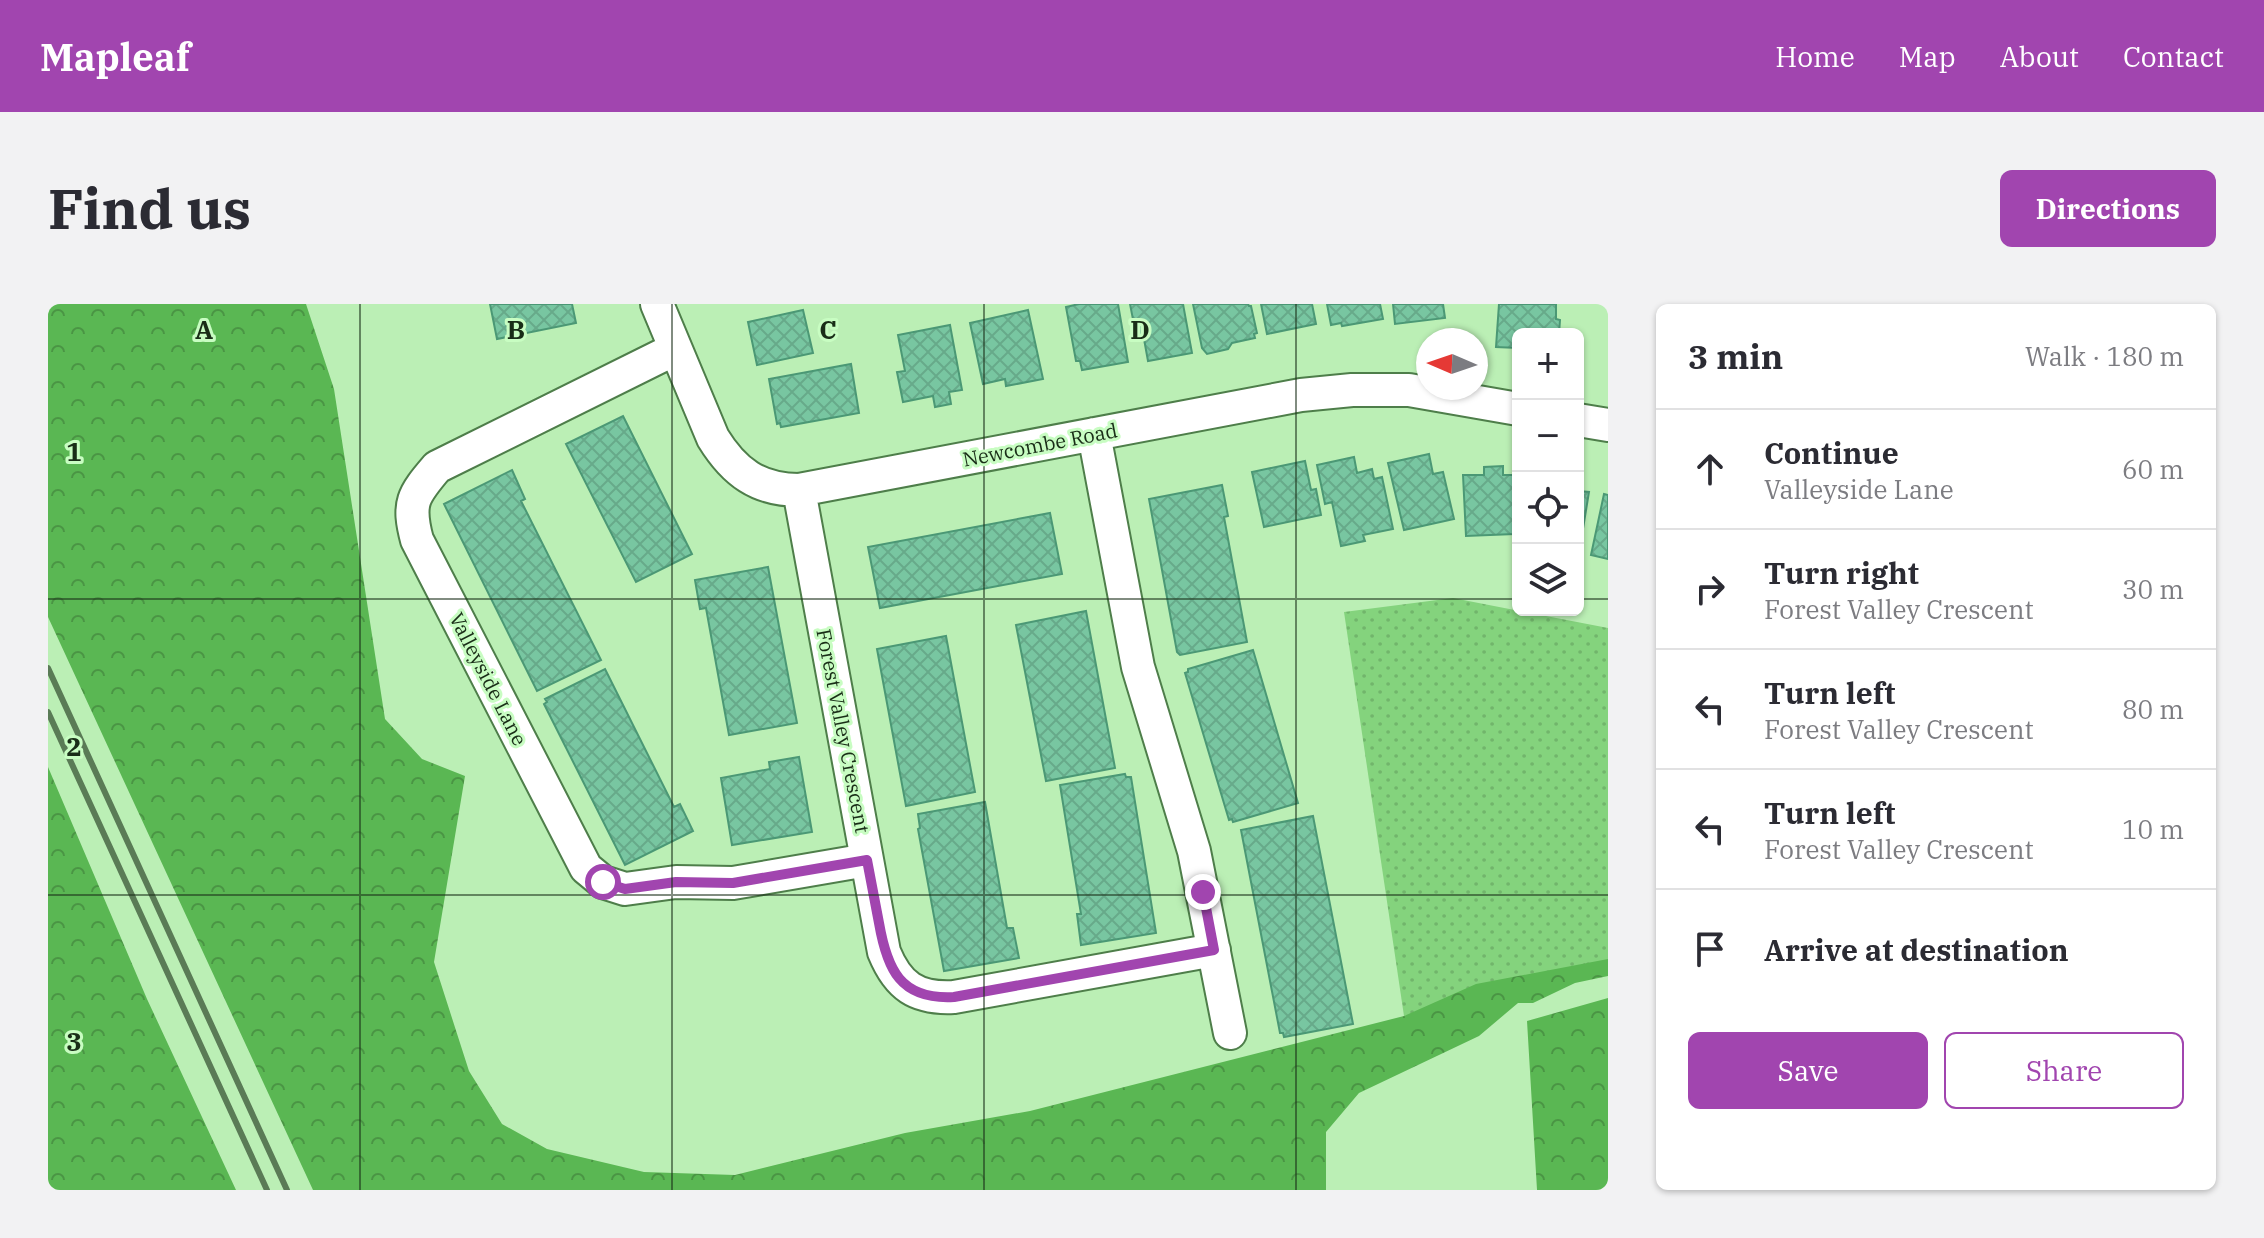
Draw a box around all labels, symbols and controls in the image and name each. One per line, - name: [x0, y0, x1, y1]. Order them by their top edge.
- text: Mapleaf: [40, 32, 190, 81]
- text: Home: [1775, 38, 1855, 75]
- text: Map: [1899, 38, 1956, 75]
- text: About: [2000, 38, 2079, 75]
- text: Contact: [2123, 38, 2224, 75]
- button: Directions: [2000, 170, 2216, 247]
- text: Find us: [48, 172, 251, 244]
- text: A: [195, 312, 213, 346]
- text: B: [507, 312, 525, 346]
- text: C: [819, 312, 837, 346]
- text: D: [1130, 312, 1150, 346]
- north arrow: [1416, 328, 1488, 400]
- map controls: [1512, 328, 1584, 616]
- button: +: [1512, 328, 1584, 400]
- text: 3 min: [1688, 334, 1783, 378]
- text: Walk · 180 m: [2025, 339, 2184, 373]
- button: −: [1512, 400, 1584, 472]
- street label: Newcombe Road: [960, 416, 1120, 473]
- text: Continue: [1764, 433, 1899, 472]
- text: 1: [66, 434, 82, 468]
- icon: ahead: [1688, 447, 1732, 491]
- text: 60 m: [2122, 452, 2184, 486]
- button: locate: [1512, 472, 1584, 544]
- text: Valleyside Lane: [1764, 472, 1954, 506]
- button: layers: [1512, 544, 1584, 616]
- text: Turn right: [1764, 553, 1919, 592]
- icon: right: [1688, 567, 1732, 611]
- text: 30 m: [2122, 572, 2184, 606]
- text: Forest Valley Crescent: [1764, 592, 2034, 626]
- street label: Valleyside Lane: [443, 608, 534, 750]
- street label: Forest Valley Crescent: [810, 627, 877, 835]
- text: Turn left: [1764, 673, 1896, 712]
- icon: left: [1688, 687, 1732, 731]
- text: 80 m: [2122, 692, 2184, 726]
- text: Forest Valley Crescent: [1764, 712, 2034, 746]
- text: 2: [66, 729, 82, 763]
- text: Turn left: [1764, 793, 1896, 832]
- icon: left: [1688, 807, 1732, 851]
- text: 10 m: [2122, 812, 2184, 846]
- text: Forest Valley Crescent: [1764, 832, 2034, 866]
- route start: [585, 864, 621, 900]
- route end: [1185, 874, 1221, 910]
- icon: arrive: [1688, 927, 1732, 971]
- text: Arrive at destination: [1764, 930, 2069, 969]
- text: 3: [66, 1024, 82, 1058]
- button: Save: [1688, 1032, 1928, 1109]
- button: Share: [1944, 1032, 2184, 1109]

